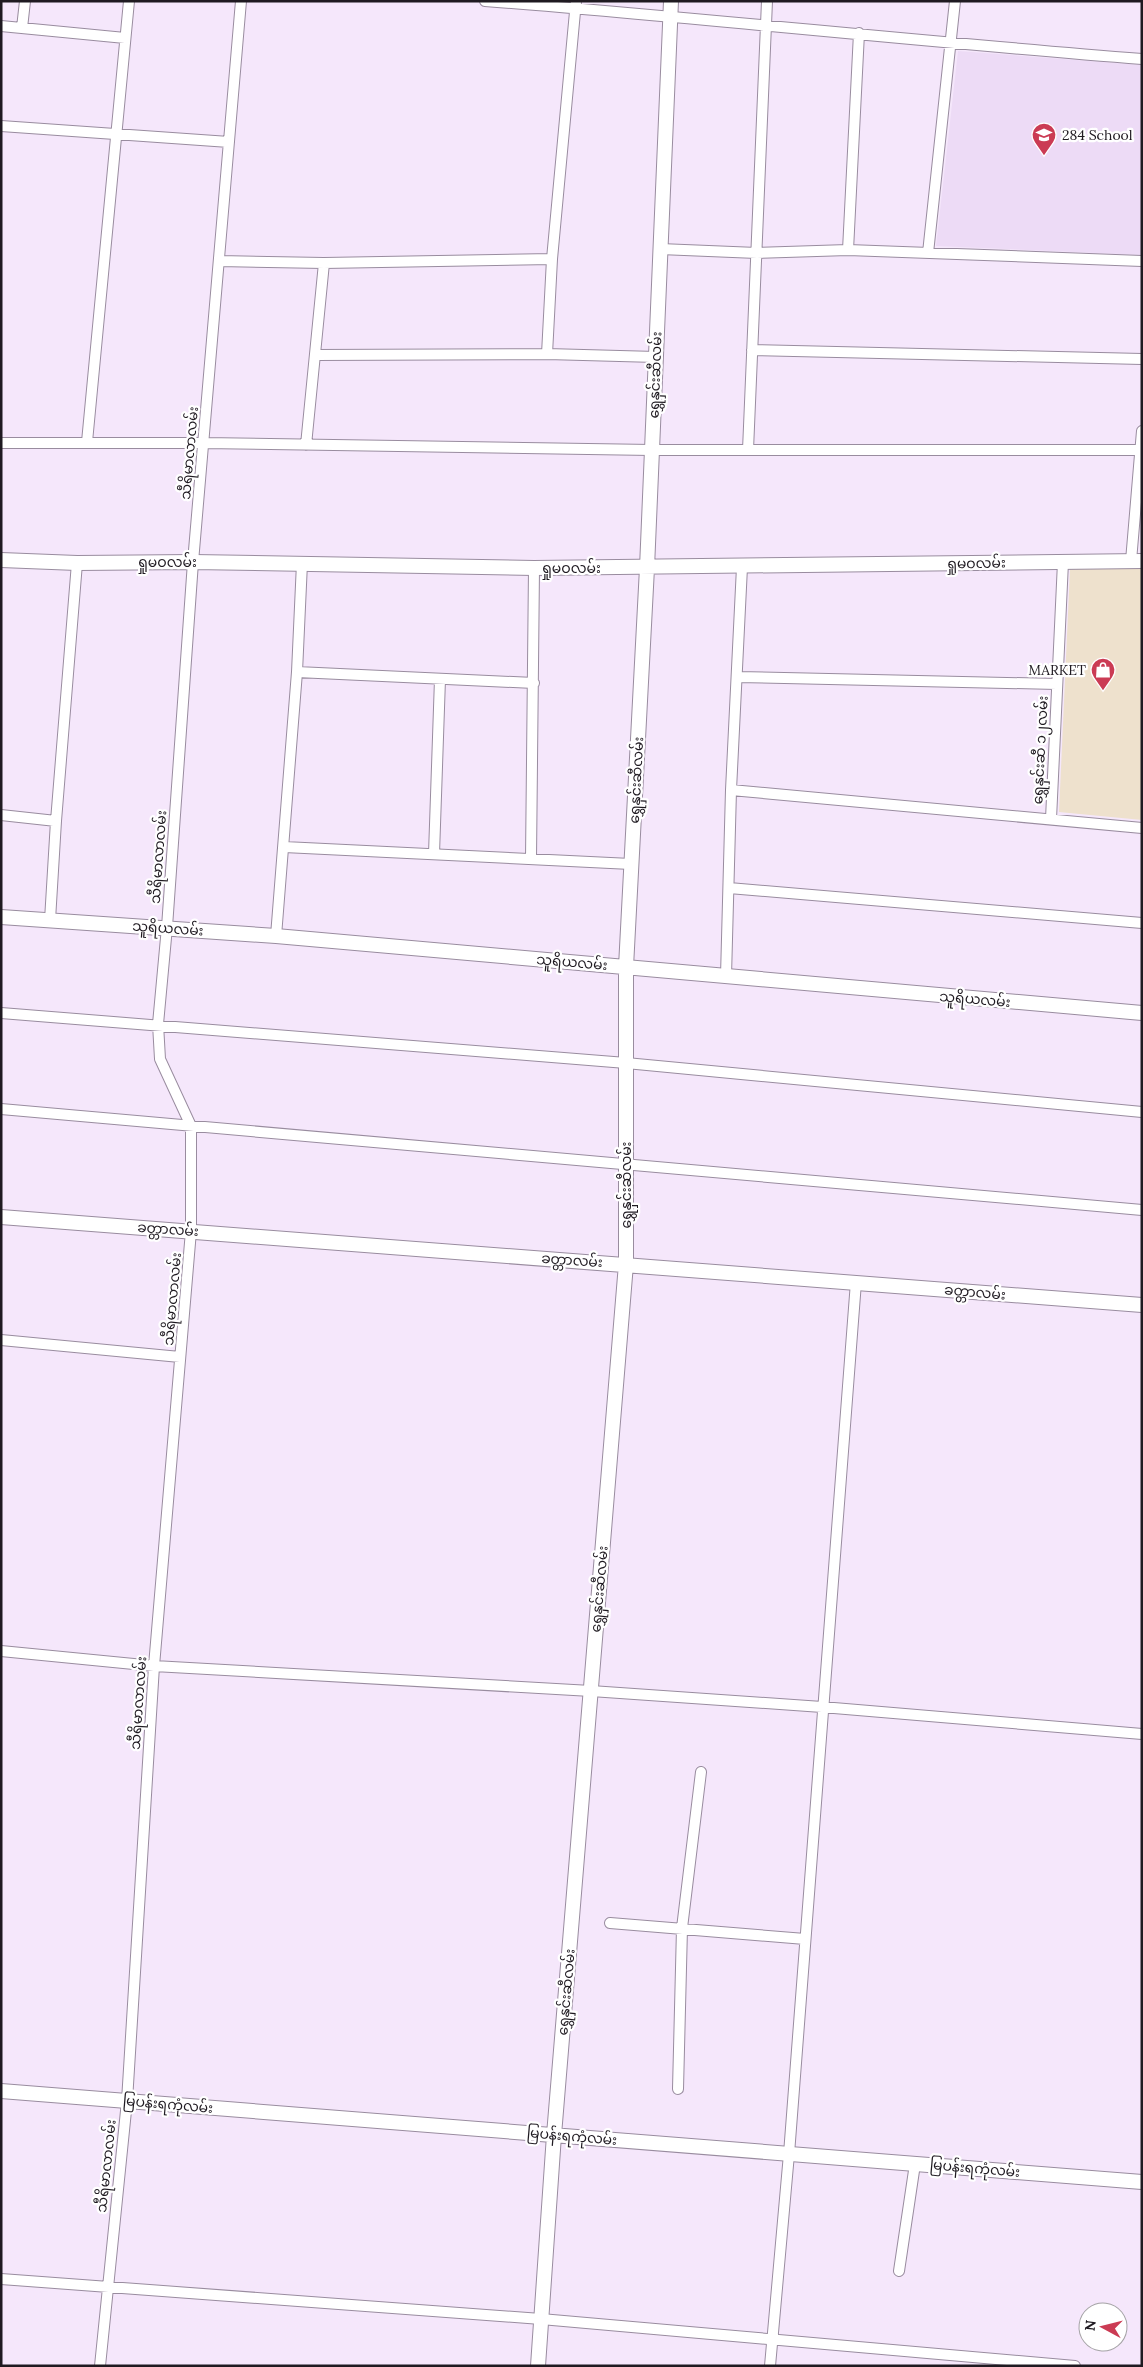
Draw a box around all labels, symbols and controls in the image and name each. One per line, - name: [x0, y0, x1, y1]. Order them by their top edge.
- school or university icon: 284 School: [1031, 122, 1057, 156]
- place label: 284 School: [1062, 126, 1133, 144]
- street label: ရွှေနှင်းဆီလမ်း: [643, 331, 669, 419]
- street label: သီရိမာလာလမ်း: [175, 406, 205, 501]
- street label: ရှုမဝလမ်း: [137, 552, 197, 574]
- street label: ရှုမဝလမ်း: [946, 552, 1006, 576]
- street label: ရှုမဝလမ်း: [541, 558, 601, 580]
- shop icon: MARKET: [1090, 657, 1116, 691]
- place label: MARKET: [1028, 661, 1086, 679]
- street label: ရွှေနှင်းဆီ ၁၂လမ်း: [1027, 695, 1055, 805]
- street label: ရွှေနှင်းဆီလမ်း: [624, 736, 650, 824]
- street label: သီရိမာလာလမ်း: [145, 810, 173, 904]
- street label: သူရိယလမ်း: [132, 916, 204, 942]
- street label: သူရိယလမ်း: [535, 949, 608, 977]
- street label: သူရိယလမ်း: [938, 986, 1011, 1014]
- street label: ရွှေနှင်းဆီလမ်း: [616, 1142, 638, 1228]
- street label: ခတ္တာလမ်း: [136, 1217, 199, 1243]
- street label: ခတ္တာလမ်း: [540, 1248, 603, 1274]
- street label: သီရိမာလာလမ်း: [158, 1252, 188, 1347]
- street label: ခတ္တာလမ်း: [943, 1279, 1007, 1307]
- street label: ရွှေနှင်းဆီလမ်း: [585, 1545, 615, 1633]
- street label: သီရိမာလာလမ်း: [125, 1656, 153, 1750]
- street label: ရွှေနှင်းဆီလမ်း: [552, 1948, 582, 2036]
- street label: မြပန်းရကုံလမ်း: [122, 2090, 214, 2120]
- street label: သီရိမာလာလမ်း: [91, 2118, 123, 2214]
- street label: မြပန်းရကုံလမ်း: [526, 2122, 618, 2152]
- street label: မြပန်းရကုံလမ်း: [929, 2154, 1021, 2184]
- north arrow: [1078, 2302, 1128, 2352]
- text: N: [1081, 2319, 1100, 2332]

